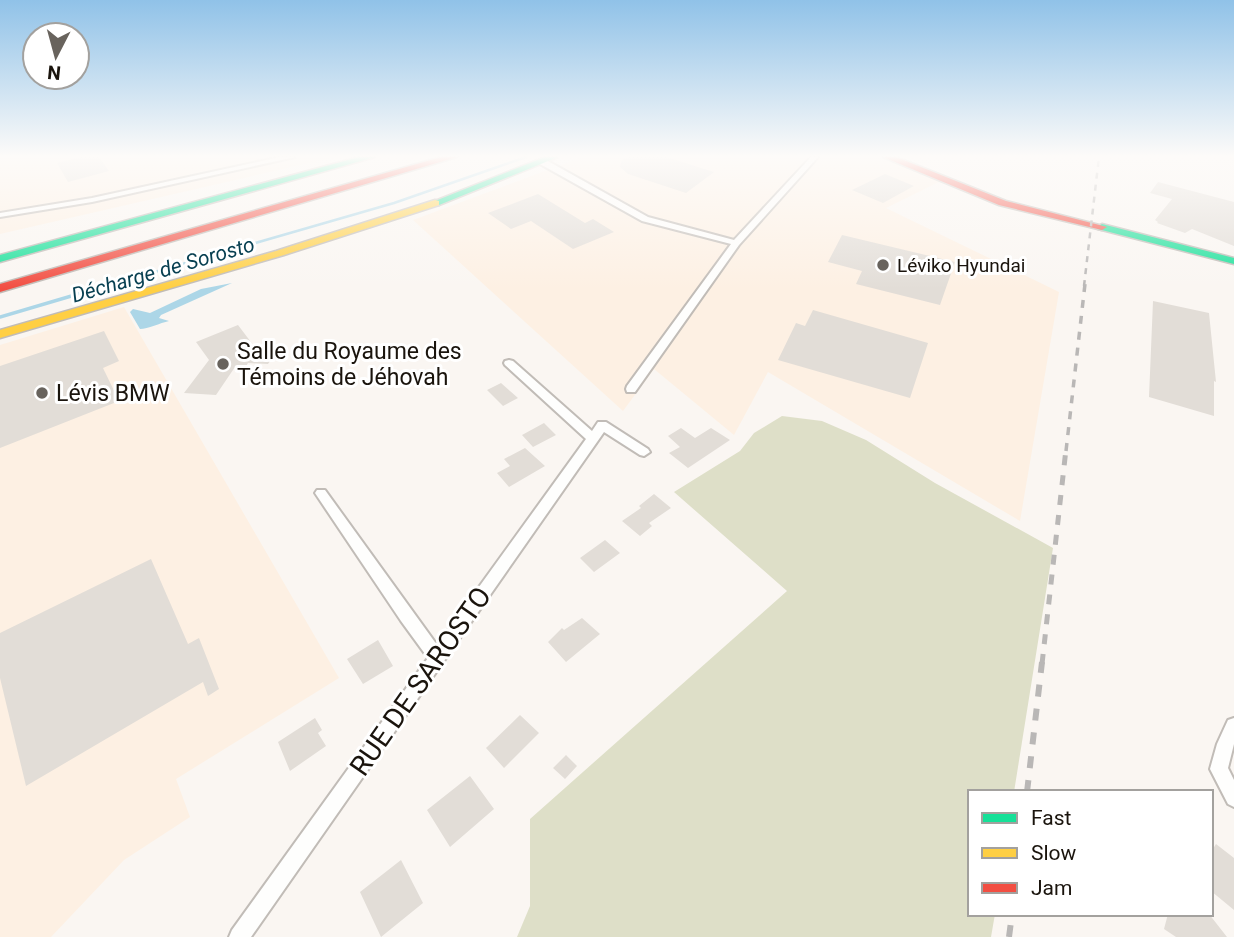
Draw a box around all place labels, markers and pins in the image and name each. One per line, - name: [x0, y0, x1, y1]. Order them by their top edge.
- place label: Léviko Hyundai: [897, 254, 1025, 277]
- marker: Léviko Hyundai: [875, 257, 891, 273]
- place label: Salle du Royaume des Témoins de Jéhovah: [237, 338, 462, 391]
- marker: Salle du Royaume des Témoins de Jéhovah: [215, 356, 231, 372]
- place label: Lévis BMW: [56, 380, 170, 407]
- marker: Lévis BMW: [34, 385, 50, 401]

